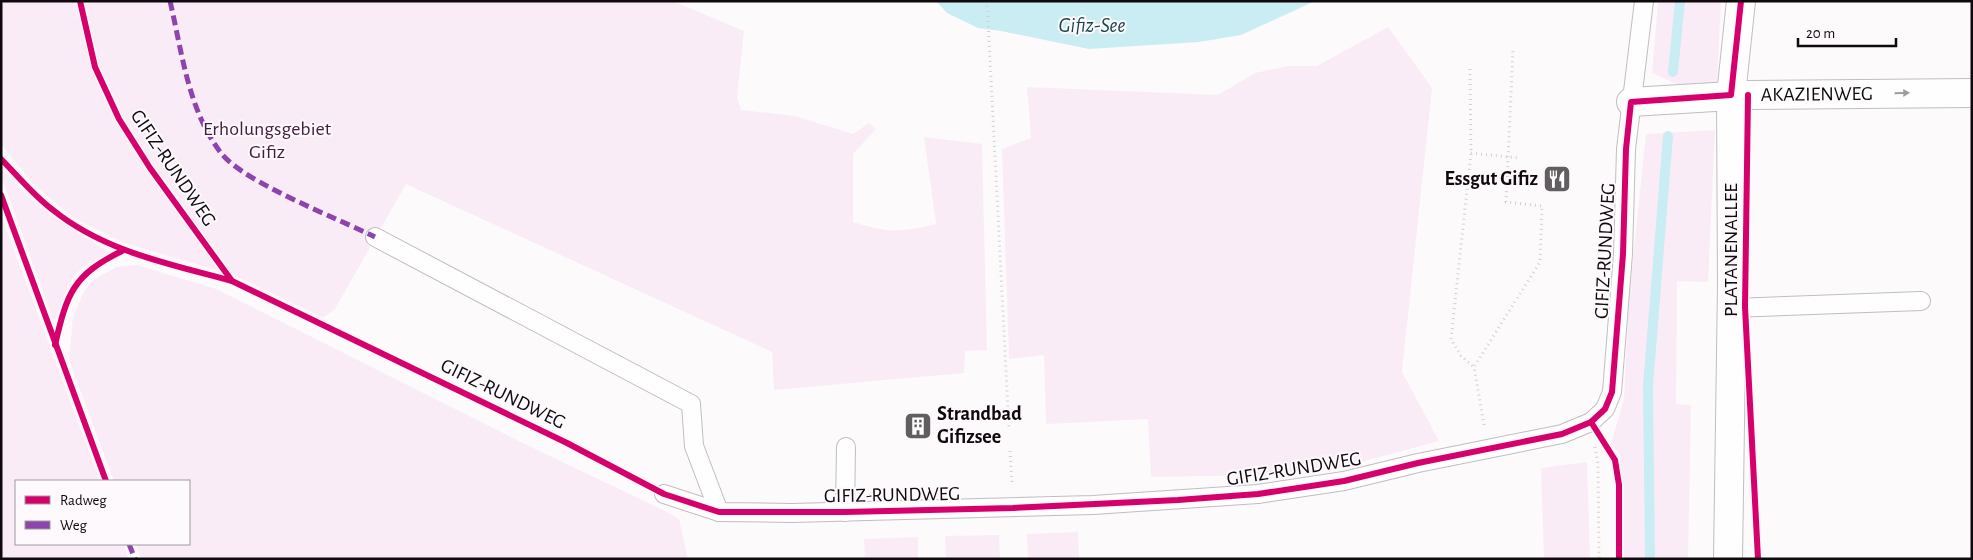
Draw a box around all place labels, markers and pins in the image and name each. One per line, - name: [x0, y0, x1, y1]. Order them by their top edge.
- restaurant icon: Essgut Gifiz: [1542, 164, 1572, 194]
- place label: Essgut Gifiz: [1445, 169, 1538, 189]
- place label: Strandbad Gifizsee: [937, 404, 1022, 447]
- building icon: Strandbad Gifizsee: [903, 411, 933, 441]

